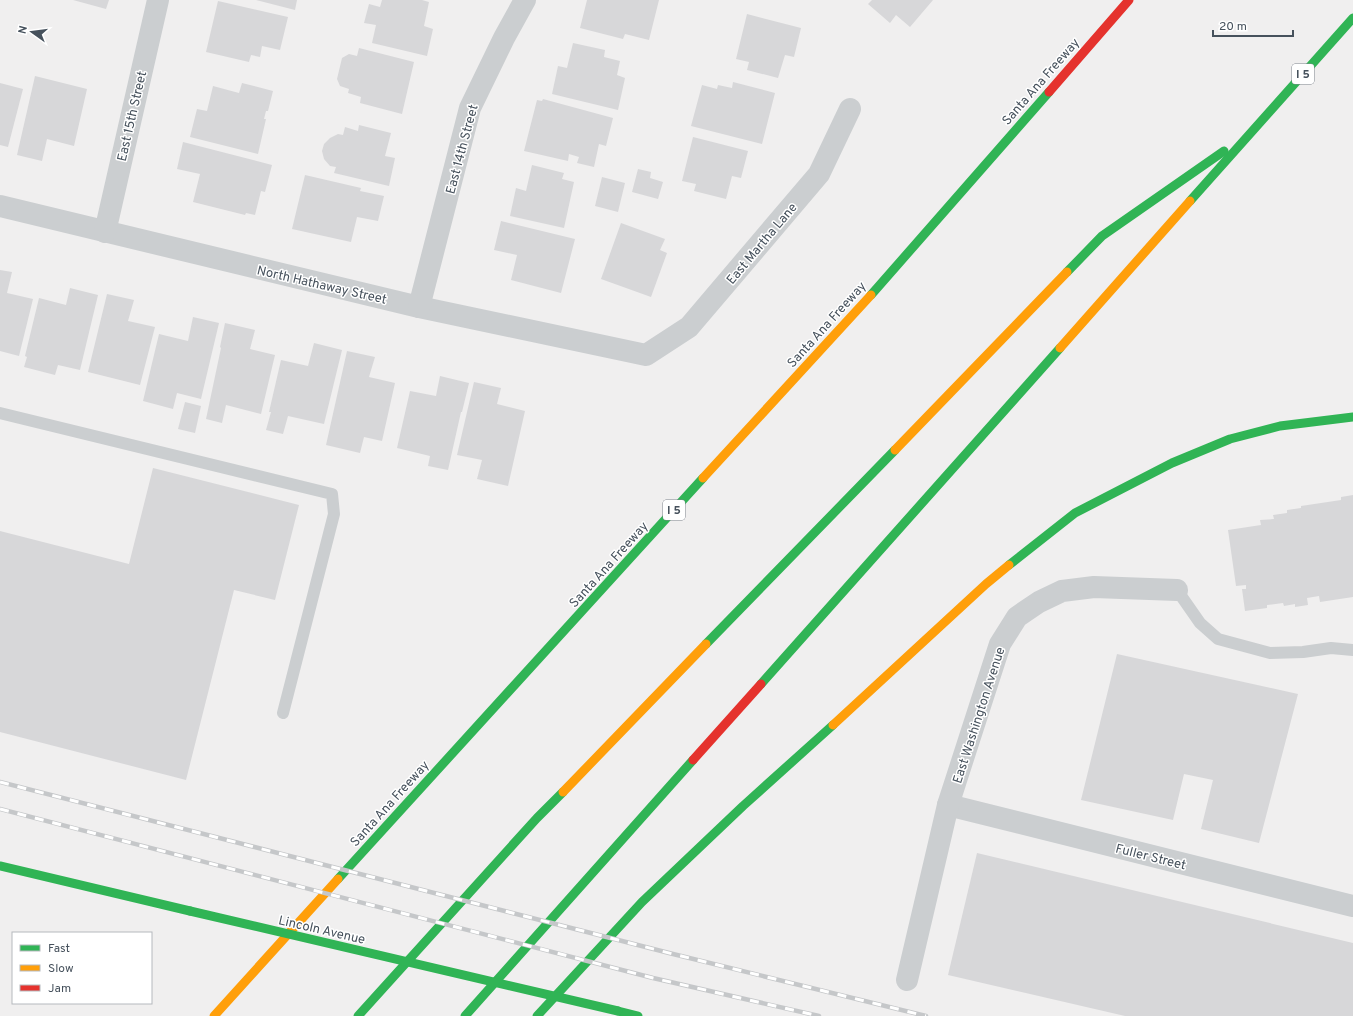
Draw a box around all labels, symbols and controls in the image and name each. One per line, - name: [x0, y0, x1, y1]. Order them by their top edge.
- north arrow: [12, 12, 52, 52]
- scale bar: [1213, 12, 1293, 38]
- text: 20 m: [1219, 19, 1247, 35]
- text: N: [16, 24, 31, 35]
- street label: Santa Ana Freeway: [999, 35, 1084, 129]
- road number: I 5: [1292, 64, 1314, 84]
- street label: East 15th Street: [115, 70, 151, 163]
- street label: East 14th Street: [443, 103, 483, 196]
- street label: East Martha Lane: [724, 200, 801, 288]
- street label: North Hathaway Street: [255, 263, 388, 309]
- street label: Santa Ana Freeway: [785, 279, 870, 372]
- road number: I 5: [663, 500, 685, 520]
- street label: Santa Ana Freeway: [567, 519, 652, 612]
- street label: East Washington Avenue: [950, 645, 1010, 786]
- street label: Santa Ana Freeway: [348, 758, 433, 851]
- street label: Fuller Street: [1114, 841, 1187, 874]
- street label: Lincoln Avenue: [277, 913, 367, 949]
- legend: [12, 932, 152, 1004]
- text: Fast: [48, 941, 70, 957]
- text: Slow: [48, 961, 74, 977]
- text: Jam: [48, 981, 71, 997]

